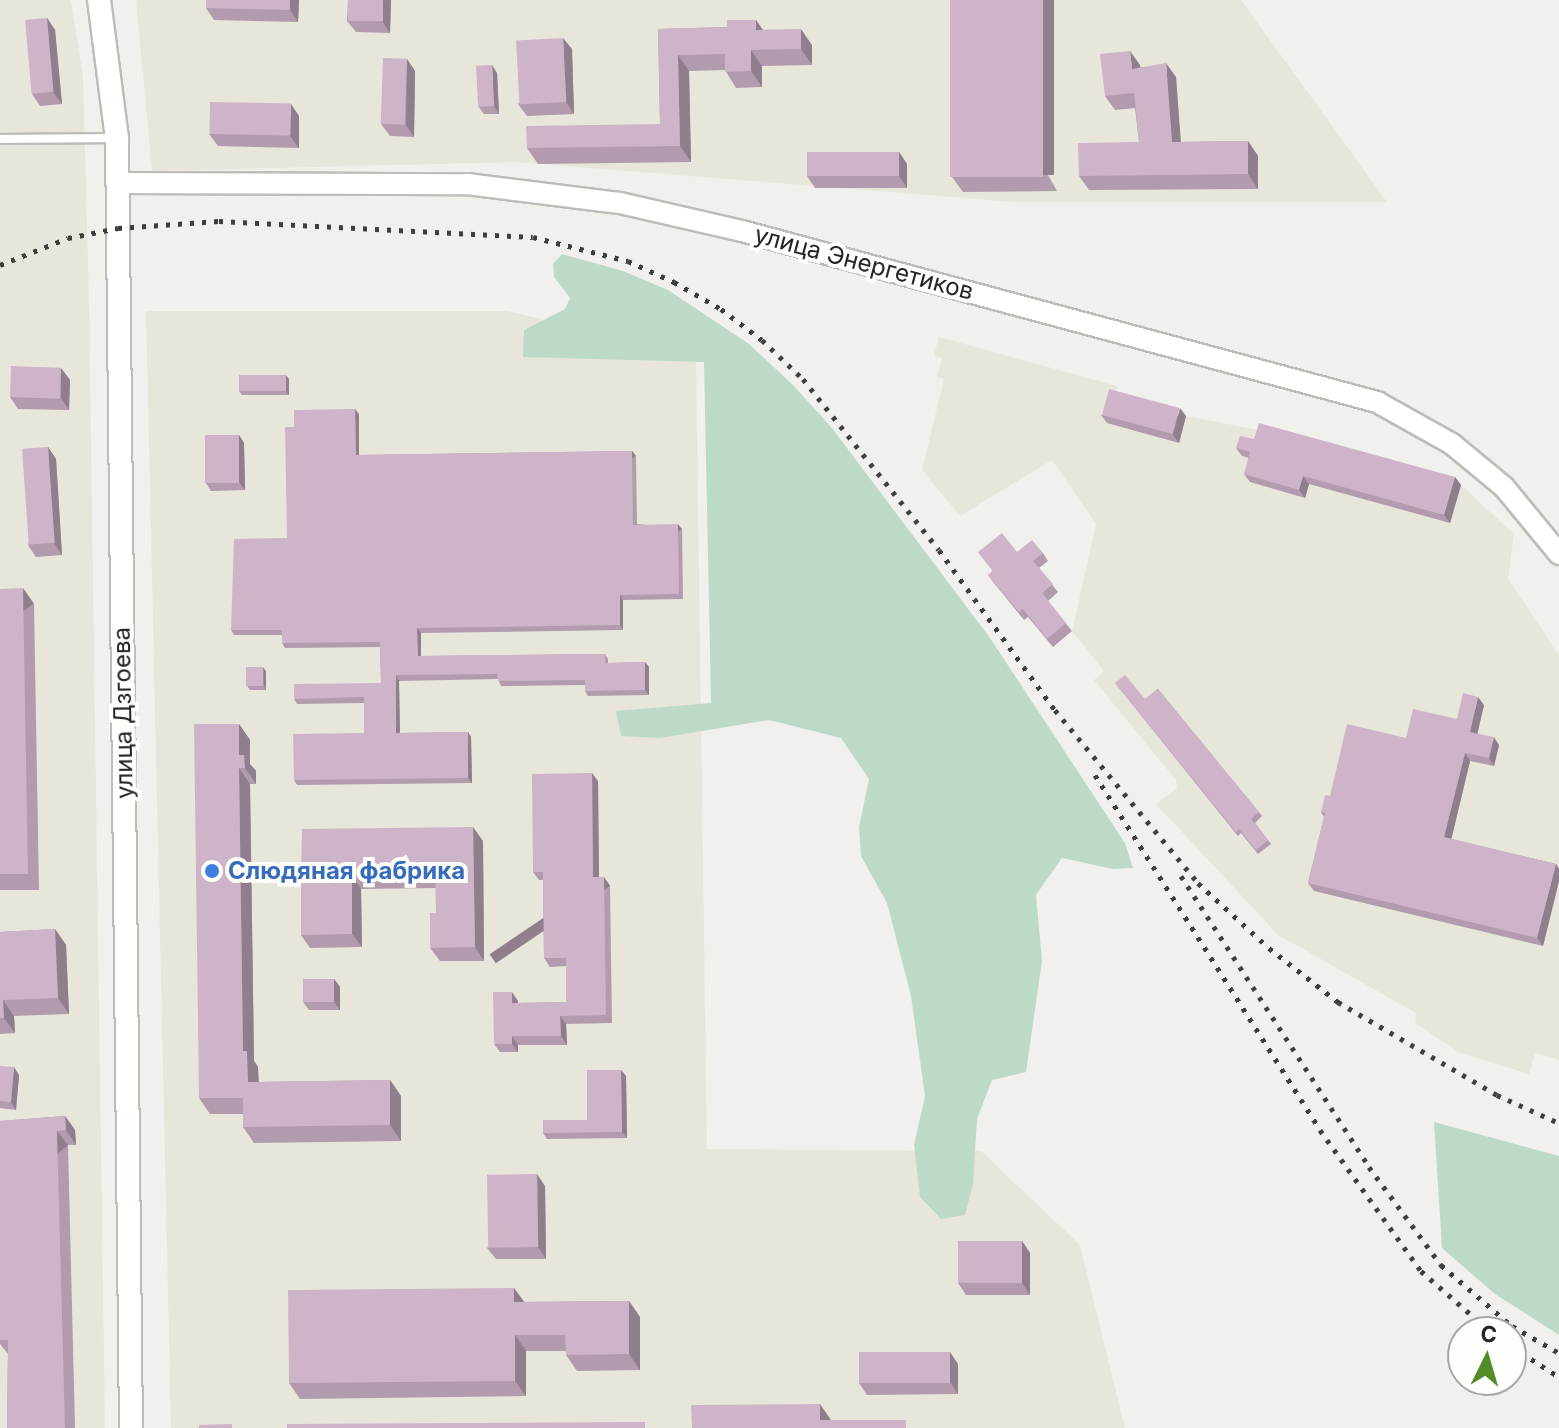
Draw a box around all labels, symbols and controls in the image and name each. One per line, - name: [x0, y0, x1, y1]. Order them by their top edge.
- street label: улица Энергетиков: [751, 220, 977, 306]
- street label: улица Дзгоева: [107, 627, 139, 799]
- place label: Слюдяная фабрика: [228, 857, 465, 885]
- marker: Слюдяная фабрика: [203, 862, 221, 880]
- north arrow: [1447, 1316, 1527, 1396]
- text: С: [1480, 1320, 1498, 1348]

